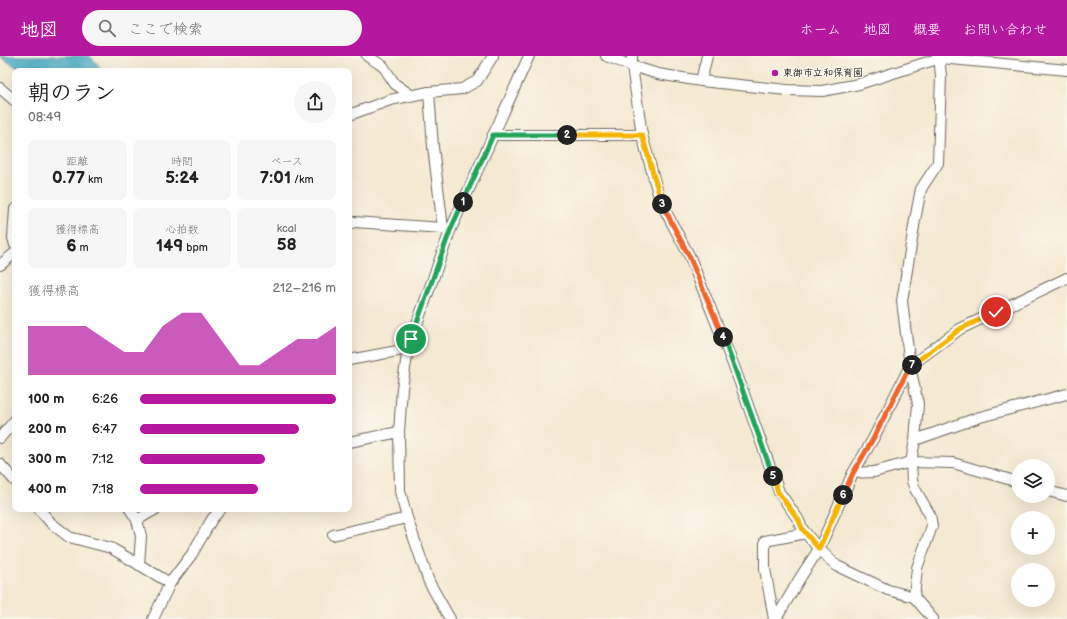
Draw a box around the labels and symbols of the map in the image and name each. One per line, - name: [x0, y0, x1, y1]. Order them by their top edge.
- place label: 東御市立和保育園: [783, 67, 863, 79]
- marker: 東御市立和保育園: [770, 68, 780, 78]
- pin: 2: [557, 125, 577, 145]
- pin: 1: [453, 192, 473, 212]
- pin: 3: [652, 194, 672, 214]
- pin: [979, 295, 1013, 329]
- pin: [394, 322, 428, 356]
- pin: 4: [713, 327, 733, 347]
- pin: 7: [902, 355, 922, 375]
- pin: 5: [763, 466, 783, 486]
- pin: 6: [833, 485, 853, 505]

